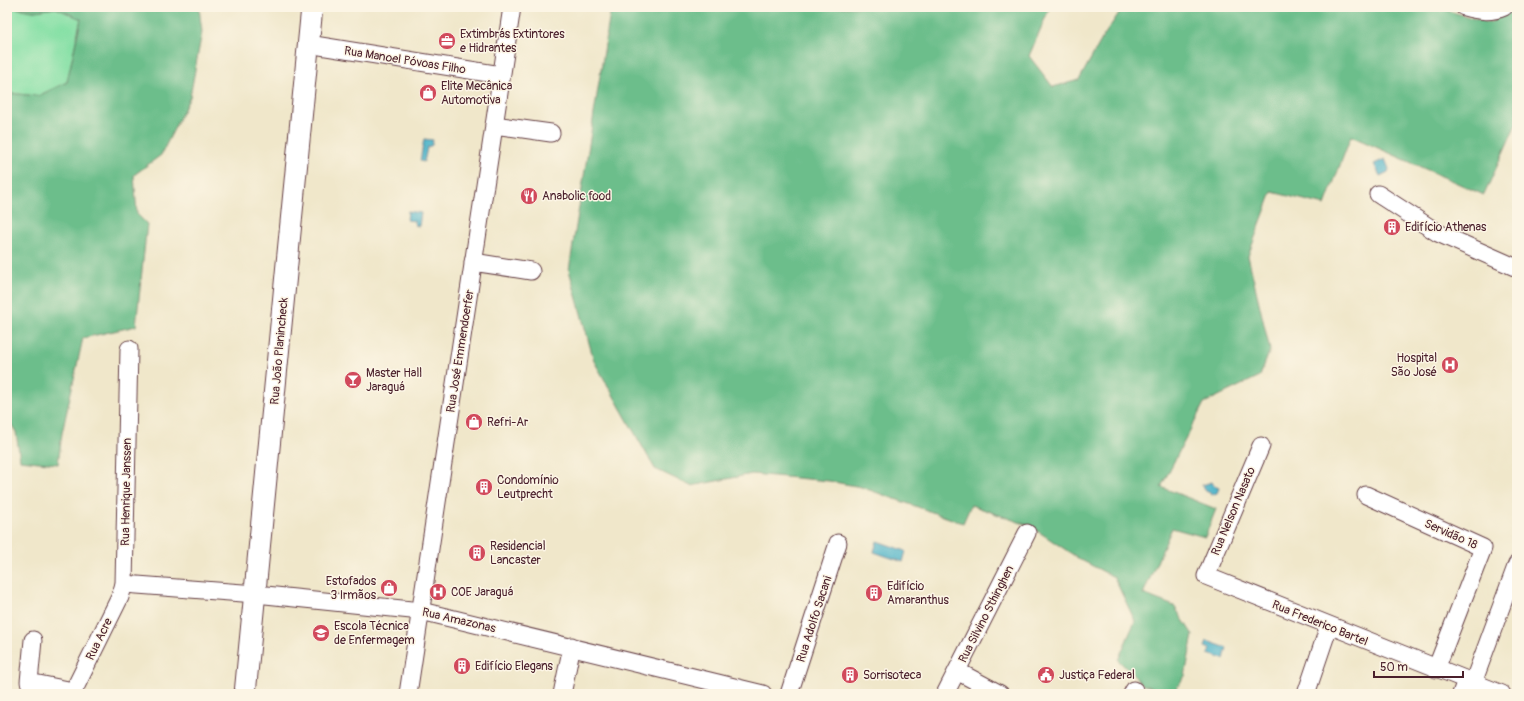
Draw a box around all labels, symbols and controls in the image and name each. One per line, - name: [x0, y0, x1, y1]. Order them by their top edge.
- place label: Extimbrás Extintores e Hidrantes: [460, 27, 565, 56]
- office icon: Extimbrás Extintores e Hidrantes: [437, 31, 457, 51]
- street label: Rua Manoel Póvoas Filho: [343, 43, 467, 78]
- place label: Elite Mecânica Automotiva: [441, 79, 513, 108]
- shop icon: Elite Mecânica Automotiva: [418, 83, 438, 103]
- restaurant icon: Anabolic food: [519, 186, 539, 206]
- place label: Anabolic food: [542, 189, 611, 204]
- building icon: Edifício Athenas: [1382, 217, 1402, 237]
- place label: Edifício Athenas: [1405, 220, 1487, 235]
- street label: Rua José Emmendoerfer: [443, 288, 478, 414]
- street label: Rua João Planincheck: [267, 297, 292, 405]
- place label: Hospital São José: [1391, 351, 1437, 380]
- hospital icon: Hospital São José: [1440, 355, 1460, 375]
- place label: Master Hall Jaraguá: [366, 366, 422, 395]
- bar icon: Master Hall Jaraguá: [343, 370, 363, 390]
- shop icon: Refri-Ar: [464, 412, 484, 432]
- place label: Refri-Ar: [487, 415, 529, 430]
- street label: Rua Henrique Janssen: [118, 438, 135, 546]
- street label: Rua Nelson Nasato: [1208, 464, 1259, 558]
- place label: Condomínio Leutprecht: [497, 473, 559, 502]
- building icon: Condomínio Leutprecht: [474, 477, 494, 497]
- street label: Servidão 18: [1422, 516, 1480, 553]
- place label: Residencial Lancaster: [490, 539, 546, 568]
- building icon: Residencial Lancaster: [467, 543, 487, 563]
- street label: Rua Silvino Sthinghen: [955, 563, 1018, 665]
- place label: Estofados 3 Irmãos: [326, 574, 377, 603]
- street label: Rua Adolfo Sacani: [793, 574, 836, 664]
- shop icon: Estofados 3 Irmãos: [379, 578, 399, 598]
- place label: Edifício Amaranthus: [887, 579, 949, 608]
- hospital icon: COE Jaraguá: [428, 582, 448, 602]
- building icon: Edifício Amaranthus: [864, 583, 884, 603]
- place label: COE Jaraguá: [451, 585, 514, 600]
- street label: Rua Frederico Bartel: [1270, 597, 1370, 650]
- street label: Rua Amazonas: [421, 605, 498, 636]
- street label: Rua Acre: [83, 616, 116, 663]
- place label: Escola Técnica de Enfermagem: [334, 619, 415, 648]
- school or university icon: Escola Técnica de Enfermagem: [311, 623, 331, 643]
- scale bar: [1374, 653, 1463, 679]
- building icon: Edifício Elegans: [452, 656, 472, 676]
- place label: Edifício Elegans: [475, 659, 554, 674]
- text: 50 m: [1380, 660, 1408, 675]
- building icon: Sorrisoteca: [840, 665, 860, 685]
- public building icon: Justiça Federal: [1036, 665, 1056, 685]
- place label: Sorrisoteca: [863, 668, 922, 683]
- place label: Justiça Federal: [1059, 668, 1135, 683]

